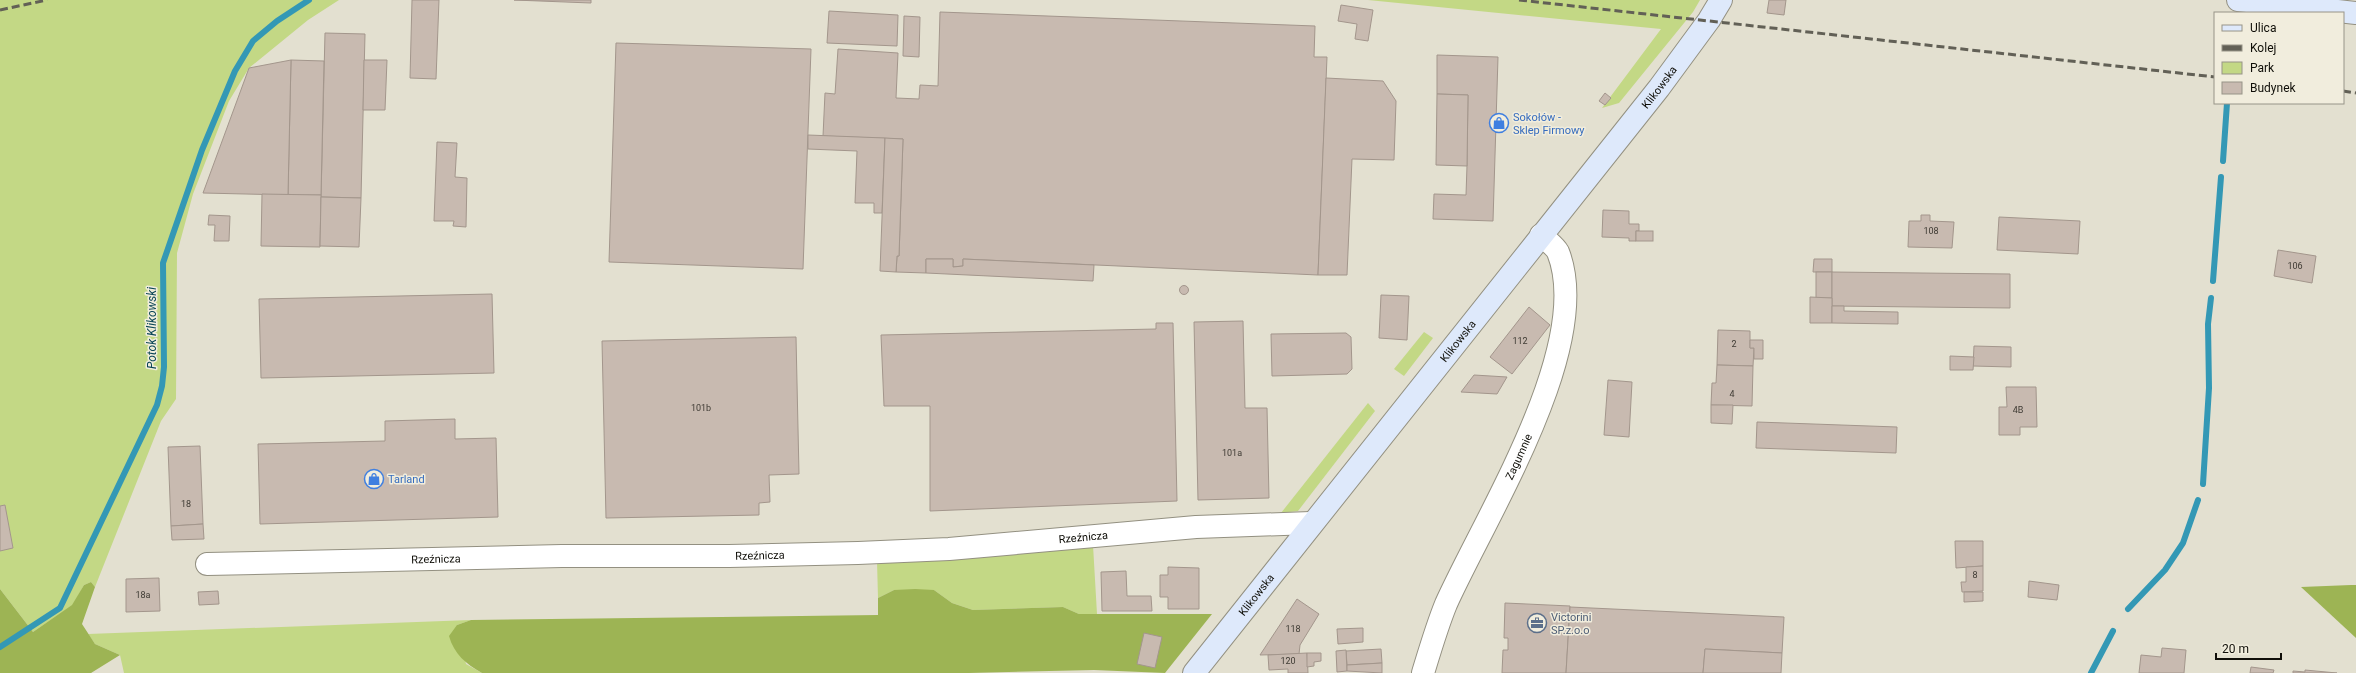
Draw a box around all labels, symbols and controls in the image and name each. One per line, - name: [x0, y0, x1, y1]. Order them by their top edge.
- legend: [2214, 12, 2344, 104]
- text: Ulica: [2250, 21, 2276, 35]
- text: Kolej: [2250, 41, 2276, 55]
- text: Park: [2250, 61, 2275, 75]
- street label: Klikowska: [1639, 64, 1679, 111]
- text: Budynek: [2250, 81, 2297, 95]
- place label: Sokołów - Sklep Firmowy: [1513, 111, 1585, 137]
- shop icon: Sokołów - Sklep Firmowy: [1488, 112, 1510, 134]
- house number: 108: [1923, 226, 1939, 236]
- house number: 106: [2287, 261, 2303, 271]
- water label: Potok Klikowski: [145, 287, 159, 369]
- street label: Klikowska: [1437, 318, 1478, 365]
- house number: 112: [1512, 336, 1528, 346]
- house number: 2: [1731, 339, 1737, 349]
- house number: 4: [1729, 389, 1735, 399]
- house number: 101b: [691, 403, 711, 413]
- house number: 4B: [2013, 405, 2024, 415]
- street label: Zagumnie: [1502, 432, 1535, 482]
- house number: 101a: [1222, 448, 1242, 458]
- shop icon: Tarland: [363, 468, 385, 490]
- place label: Tarland: [388, 473, 425, 486]
- house number: 18: [181, 499, 191, 509]
- street label: Rzeźnicza: [1058, 528, 1108, 546]
- street label: Rzeźnicza: [735, 548, 785, 562]
- street label: Rzeźnicza: [411, 552, 461, 566]
- house number: 8: [1972, 570, 1978, 580]
- street label: Klikowska: [1236, 571, 1277, 618]
- house number: 18a: [135, 590, 151, 600]
- place label: Victorini SP.z.o.o: [1551, 611, 1591, 637]
- office icon: Victorini SP.z.o.o: [1526, 612, 1548, 634]
- house number: 118: [1285, 624, 1301, 634]
- scale bar: [2216, 635, 2281, 661]
- text: 20 m: [2222, 642, 2249, 656]
- house number: 120: [1280, 656, 1296, 666]

